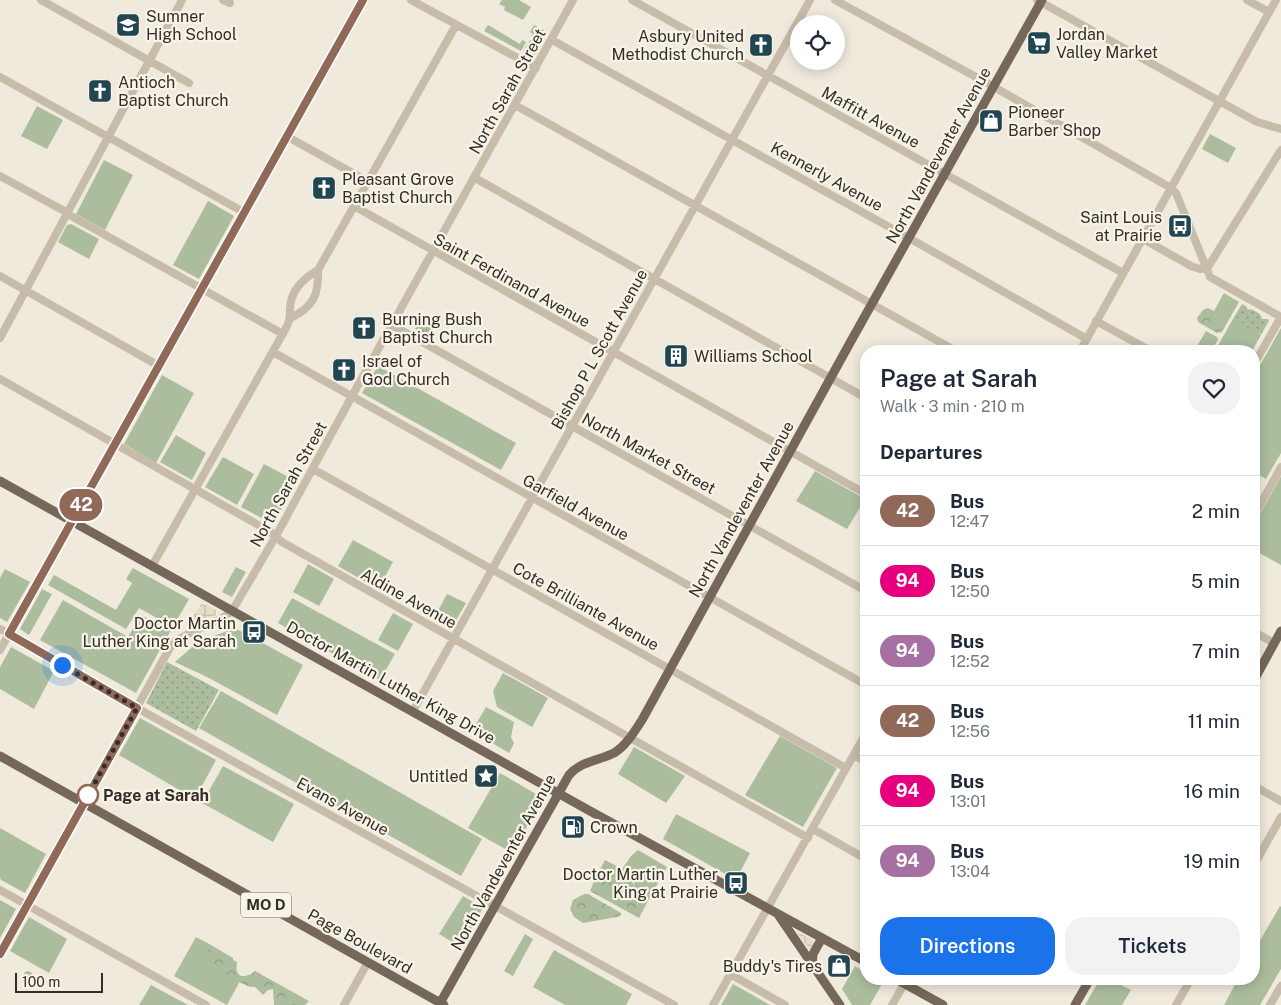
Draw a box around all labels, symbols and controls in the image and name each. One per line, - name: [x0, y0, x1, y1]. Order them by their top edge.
- place label: Sumner High School: [146, 7, 237, 44]
- school or university icon: Sumner High School: [115, 12, 141, 38]
- map controls: [790, 15, 845, 70]
- button: locate: [790, 15, 845, 70]
- street label: North Sarah Street: [465, 25, 550, 157]
- place label: Jordan Valley Market: [1056, 25, 1158, 62]
- place label: Asbury United Methodist Church: [612, 27, 744, 64]
- supermarket icon: Jordan Valley Market: [1026, 30, 1052, 56]
- church icon: Asbury United Methodist Church: [748, 32, 774, 58]
- street label: North Vandeventer Avenue: [882, 64, 995, 247]
- place label: Antioch Baptist Church: [118, 73, 229, 110]
- church icon: Antioch Baptist Church: [87, 78, 113, 104]
- street label: Maffitt Avenue: [818, 83, 923, 152]
- place label: Pioneer Barber Shop: [1008, 103, 1101, 140]
- shop icon: Pioneer Barber Shop: [978, 108, 1004, 134]
- street label: Kennerly Avenue: [767, 138, 886, 215]
- place label: Pleasant Grove Baptist Church: [342, 170, 454, 207]
- church icon: Pleasant Grove Baptist Church: [311, 175, 337, 201]
- place label: Saint Louis at Prairie: [1080, 208, 1162, 245]
- bus stop icon: Saint Louis at Prairie: [1167, 213, 1193, 239]
- street label: Saint Ferdinand Avenue: [430, 229, 594, 332]
- street label: Bishop P L Scott Avenue: [547, 266, 651, 433]
- place label: Burning Bush Baptist Church: [382, 310, 493, 347]
- church icon: Burning Bush Baptist Church: [351, 315, 377, 341]
- building icon: Williams School: [663, 343, 689, 369]
- place label: Williams School: [694, 347, 813, 366]
- place label: Israel of God Church: [362, 352, 450, 389]
- church icon: Israel of God Church: [331, 357, 357, 383]
- button: heart: [1188, 362, 1240, 414]
- text: Page at Sarah: [880, 364, 1037, 392]
- text: Walk · 3 min · 210 m: [880, 397, 1025, 416]
- street label: North Market Street: [579, 409, 719, 498]
- street label: North Sarah Street: [246, 418, 331, 550]
- street label: North Vandeventer Avenue: [685, 418, 798, 601]
- text: Departures: [880, 441, 983, 463]
- street label: Garfield Avenue: [519, 470, 632, 545]
- line badge: 42: [58, 489, 104, 521]
- text: Bus: [950, 490, 984, 512]
- text: 42: [69, 494, 93, 515]
- text: 42: [896, 500, 919, 521]
- text: 2 min: [1192, 500, 1240, 522]
- text: 12:47: [950, 512, 989, 531]
- street label: Cote Brilliante Avenue: [509, 558, 662, 655]
- text: Bus: [950, 560, 984, 582]
- street label: Aldine Avenue: [358, 564, 460, 633]
- text: 94: [896, 570, 919, 591]
- text: 5 min: [1191, 570, 1240, 592]
- text: 12:50: [950, 582, 990, 601]
- place label: Doctor Martin Luther King at Sarah: [83, 614, 236, 651]
- street label: Doctor Martin Luther King Drive: [283, 617, 498, 748]
- bus stop icon: Doctor Martin Luther King at Sarah: [241, 619, 267, 645]
- text: Bus: [950, 630, 984, 652]
- text: 94: [896, 640, 919, 661]
- text: 7 min: [1192, 640, 1240, 662]
- text: 12:52: [950, 652, 989, 671]
- your location: [50, 653, 75, 678]
- text: Bus: [950, 700, 984, 722]
- text: 42: [896, 710, 919, 731]
- text: 11 min: [1188, 710, 1240, 732]
- text: 12:56: [950, 722, 990, 741]
- place icon: Untitled: [473, 763, 499, 789]
- place label: Untitled: [408, 767, 468, 786]
- text: Bus: [950, 770, 984, 792]
- street label: North Vandeventer Avenue: [447, 771, 560, 954]
- street label: Evans Avenue: [293, 773, 392, 840]
- text: 94: [896, 780, 919, 801]
- text: 16 min: [1184, 780, 1240, 802]
- marker: Page at Sarah: [77, 784, 99, 806]
- place label: Page at Sarah: [103, 786, 209, 805]
- text: 13:01: [950, 792, 987, 811]
- fuel station icon: Crown: [560, 814, 586, 840]
- place label: Crown: [590, 818, 638, 837]
- text: Bus: [950, 840, 984, 862]
- text: 94: [896, 850, 919, 871]
- text: 19 min: [1184, 850, 1240, 872]
- text: 13:04: [950, 862, 990, 881]
- place label: Doctor Martin Luther King at Prairie: [563, 865, 718, 902]
- bus stop icon: Doctor Martin Luther King at Prairie: [723, 870, 749, 896]
- road number: MO D: [241, 892, 291, 918]
- street label: Page Boulevard: [304, 905, 415, 978]
- button: Directions: [880, 917, 1055, 975]
- button: Tickets: [1065, 917, 1240, 975]
- shop icon: Buddy's Tires: [826, 953, 852, 979]
- place label: Buddy's Tires: [723, 957, 822, 976]
- scale bar: [15, 970, 102, 993]
- text: 100 m: [22, 974, 60, 990]

